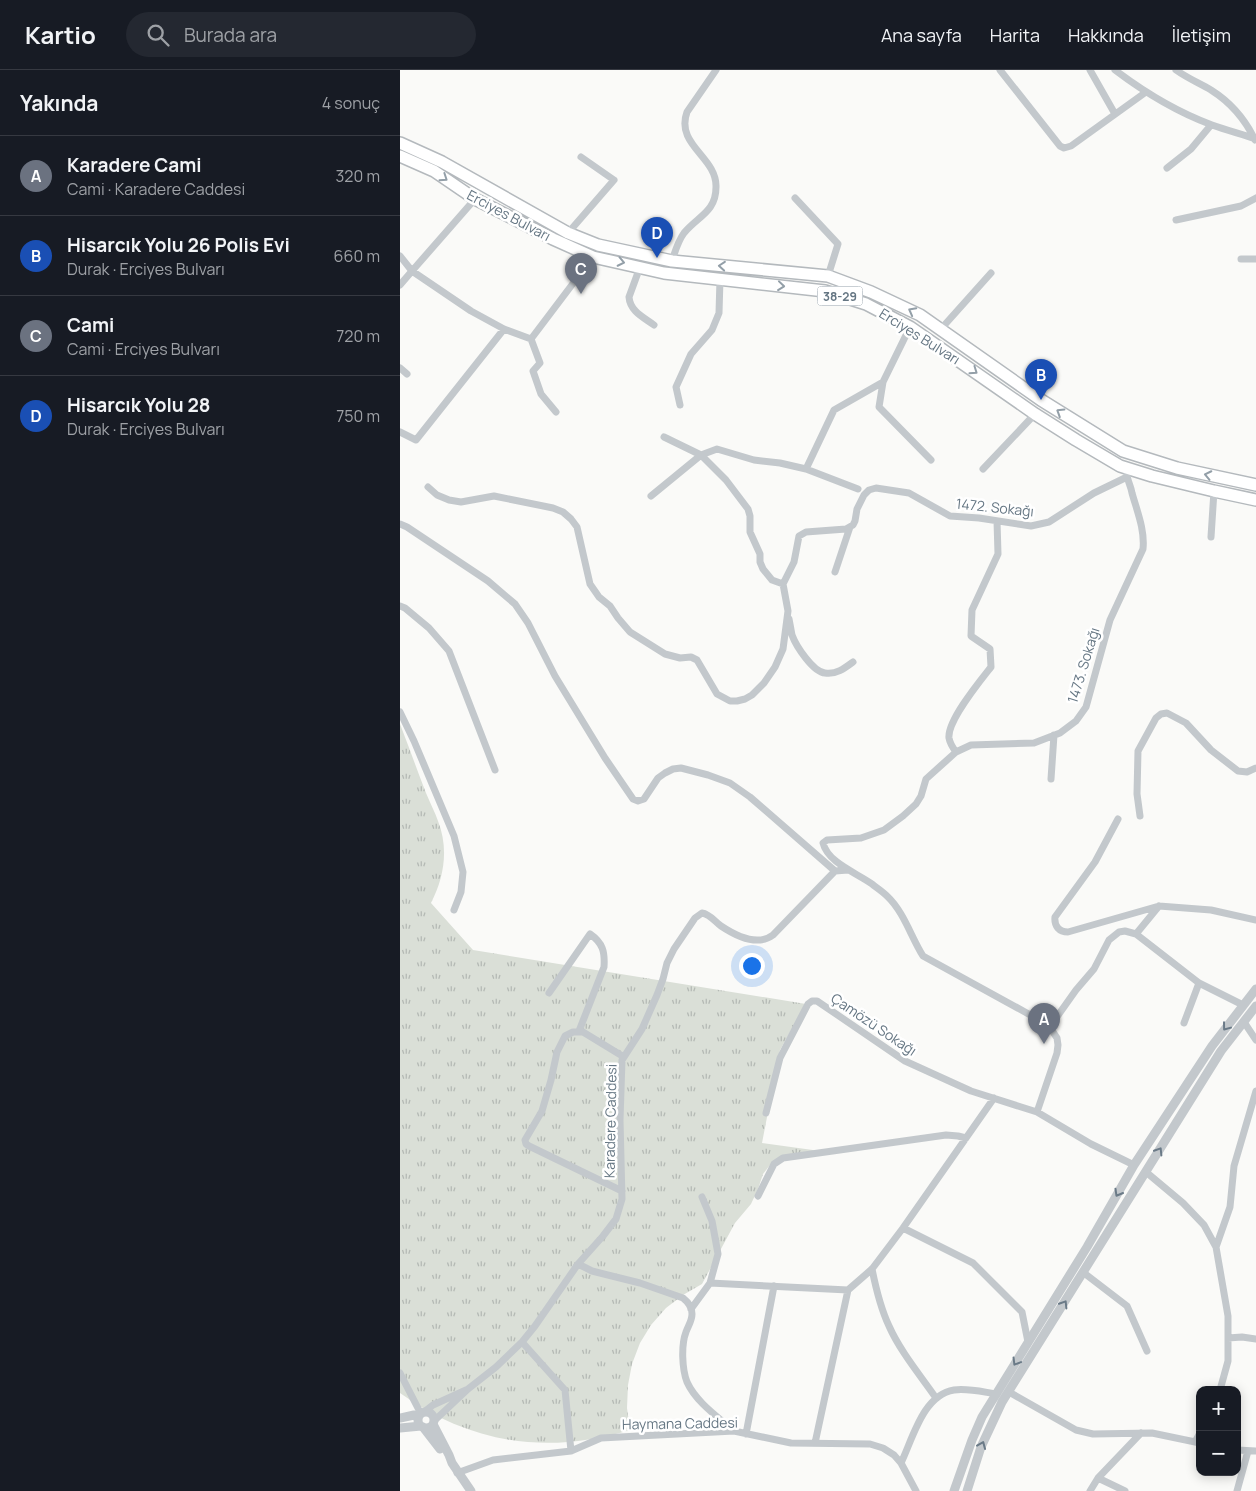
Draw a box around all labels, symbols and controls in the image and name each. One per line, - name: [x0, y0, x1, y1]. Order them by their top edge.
- search box: [126, 12, 476, 57]
- text: Kartio: [25, 18, 96, 51]
- icon: search: [144, 21, 172, 49]
- text: Burada ara: [184, 22, 277, 48]
- text: Ana sayfa: [881, 23, 962, 47]
- text: Harita: [990, 23, 1040, 47]
- text: Hakkında: [1068, 23, 1144, 47]
- text: İletişim: [1172, 23, 1231, 47]
- text: Yakında: [20, 89, 98, 117]
- text: 4 sonuç: [322, 92, 380, 114]
- text: Karadere Cami: [67, 152, 202, 178]
- text: A: [31, 165, 41, 187]
- text: 320 m: [336, 165, 380, 187]
- one-way arrow: [438, 171, 447, 181]
- text: Cami · Karadere Caddesi: [67, 178, 245, 200]
- street label: Erciyes Bulvarı: [464, 185, 554, 245]
- pin: D: [641, 217, 673, 258]
- text: Hisarcık Yolu 26 Polis Evi: [67, 232, 290, 258]
- text: B: [31, 245, 41, 267]
- text: 660 m: [334, 245, 380, 267]
- pin: C: [565, 253, 597, 294]
- one-way arrow: [616, 257, 625, 267]
- text: Durak · Erciyes Bulvarı: [67, 258, 225, 280]
- one-way arrow: [717, 261, 725, 272]
- one-way arrow: [777, 280, 785, 291]
- road number: 38-29: [818, 287, 862, 306]
- street label: Erciyes Bulvarı: [876, 304, 964, 368]
- one-way arrow: [908, 307, 917, 317]
- text: Cami: [67, 312, 114, 338]
- text: C: [30, 325, 42, 347]
- text: 720 m: [336, 325, 380, 347]
- text: Cami · Erciyes Bulvarı: [67, 338, 220, 360]
- pin: B: [1025, 359, 1057, 400]
- one-way arrow: [968, 365, 978, 374]
- text: Hisarcık Yolu 28: [67, 392, 210, 418]
- text: D: [30, 405, 42, 427]
- text: 750 m: [336, 405, 380, 427]
- one-way arrow: [1057, 409, 1066, 419]
- text: Durak · Erciyes Bulvarı: [67, 418, 225, 440]
- one-way arrow: [1204, 470, 1213, 480]
- street label: 1472. Sokağı: [955, 493, 1035, 521]
- street label: 1473. Sokağı: [1063, 625, 1103, 705]
- your location: [739, 953, 765, 979]
- street label: Çamözü Sokağı: [828, 988, 920, 1060]
- pin: A: [1028, 1003, 1060, 1044]
- one-way arrow: [1223, 1021, 1232, 1031]
- street label: Karadere Caddesi: [600, 1064, 620, 1178]
- one-way arrow: [1152, 1148, 1162, 1157]
- one-way arrow: [1115, 1187, 1125, 1196]
- one-way arrow: [1057, 1301, 1067, 1310]
- one-way arrow: [1013, 1356, 1023, 1365]
- map controls: [1196, 1386, 1241, 1476]
- button: +: [1196, 1386, 1241, 1431]
- street label: Haymana Caddesi: [622, 1412, 738, 1434]
- button: −: [1196, 1431, 1241, 1476]
- one-way arrow: [976, 1441, 987, 1450]

